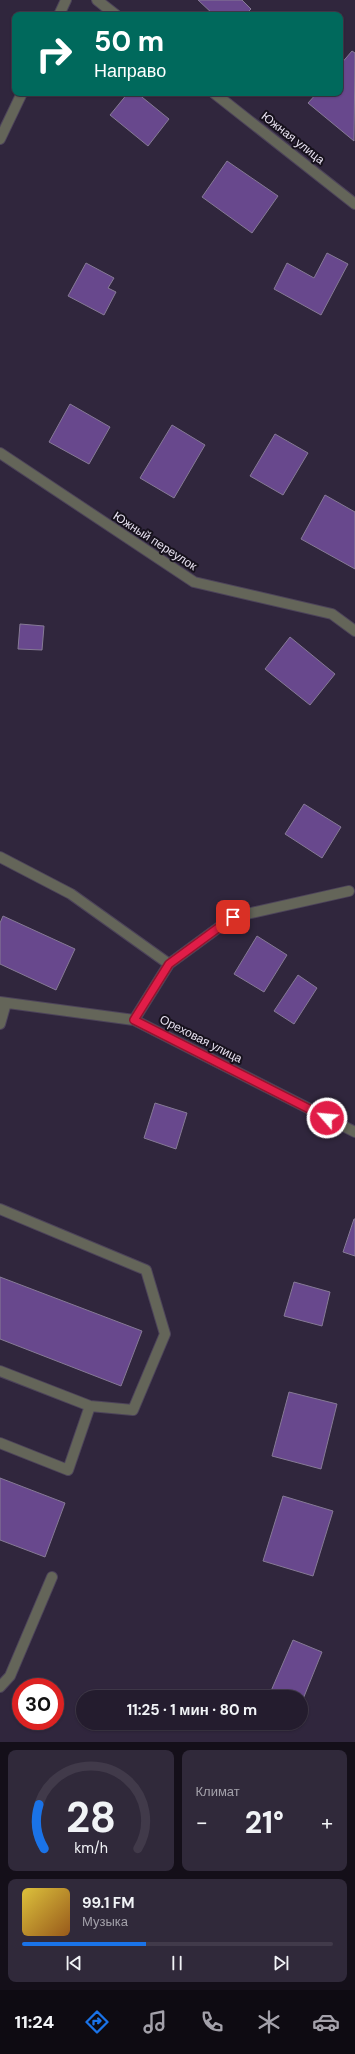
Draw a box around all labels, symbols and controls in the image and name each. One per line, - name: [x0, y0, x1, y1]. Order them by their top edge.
- text: 50 m: [94, 23, 164, 60]
- icon: right: [28, 28, 80, 80]
- text: Направо: [94, 59, 166, 83]
- street label: Южная улица: [258, 108, 328, 168]
- street label: Южный переулок: [110, 508, 200, 574]
- pin: [216, 900, 250, 934]
- icon: arrive: [222, 906, 244, 928]
- street label: Ореховая улица: [157, 1011, 245, 1067]
- position arrow: [306, 1097, 348, 1139]
- speed limit sign: 30: [12, 1678, 64, 1730]
- text: 11:25 · 1 мин · 80 m: [127, 1700, 257, 1720]
- text: Климат: [196, 1783, 240, 1800]
- text: 28: [66, 1790, 116, 1844]
- text: 21°: [245, 1803, 284, 1842]
- text: −: [196, 1808, 208, 1837]
- text: +: [321, 1808, 333, 1837]
- text: km/h: [74, 1838, 108, 1856]
- text: 99.1 FM: [82, 1893, 135, 1913]
- text: Музыка: [82, 1913, 128, 1930]
- icon: previous: [63, 1952, 85, 1974]
- icon: pause: [166, 1952, 188, 1974]
- icon: next: [270, 1952, 292, 1974]
- icon: directions: [83, 2008, 111, 2036]
- icon: music: [141, 2008, 169, 2036]
- icon: phone: [198, 2008, 226, 2036]
- icon: climate: [255, 2008, 283, 2036]
- icon: car: [312, 2008, 340, 2036]
- text: 11:24: [15, 2010, 54, 2034]

